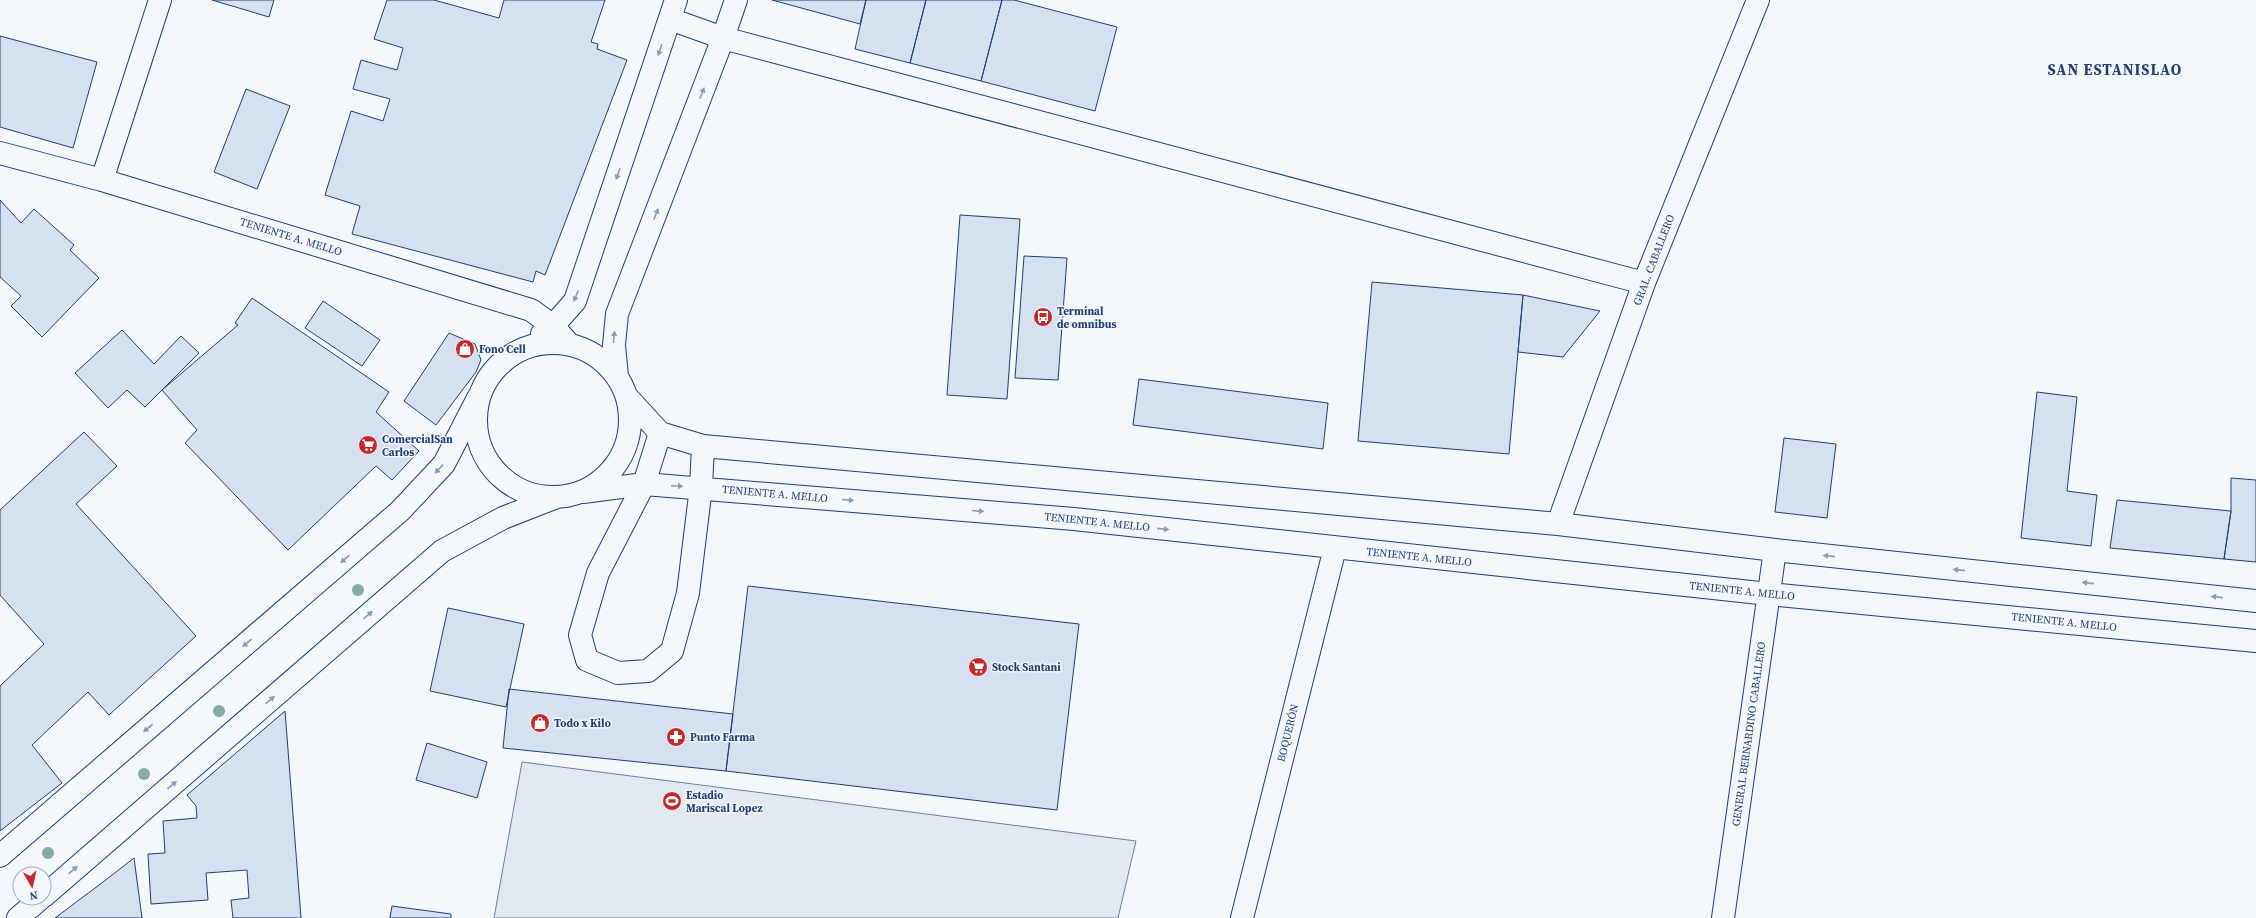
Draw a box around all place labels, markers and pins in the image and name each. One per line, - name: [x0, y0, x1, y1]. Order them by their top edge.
- place label: Terminal de omnibus: [1057, 304, 1116, 332]
- bus stop icon: Terminal de omnibus: [1032, 306, 1054, 328]
- shop icon: Fono Cell: [454, 338, 476, 360]
- place label: Fono Cell: [479, 342, 526, 357]
- place label: ComercialSan Carlos: [382, 432, 453, 460]
- supermarket icon: ComercialSan Carlos: [357, 434, 379, 456]
- supermarket icon: Stock Santani: [967, 656, 989, 678]
- place label: Stock Santani: [992, 660, 1061, 675]
- shop icon: Todo x Kilo: [529, 712, 551, 734]
- place label: Todo x Kilo: [554, 716, 611, 731]
- pharmacy icon: Punto Farma: [665, 726, 687, 748]
- place label: Punto Farma: [690, 730, 755, 745]
- place label: Estadio Mariscal Lopez: [686, 788, 763, 816]
- sports icon: Estadio Mariscal Lopez: [661, 790, 683, 812]

